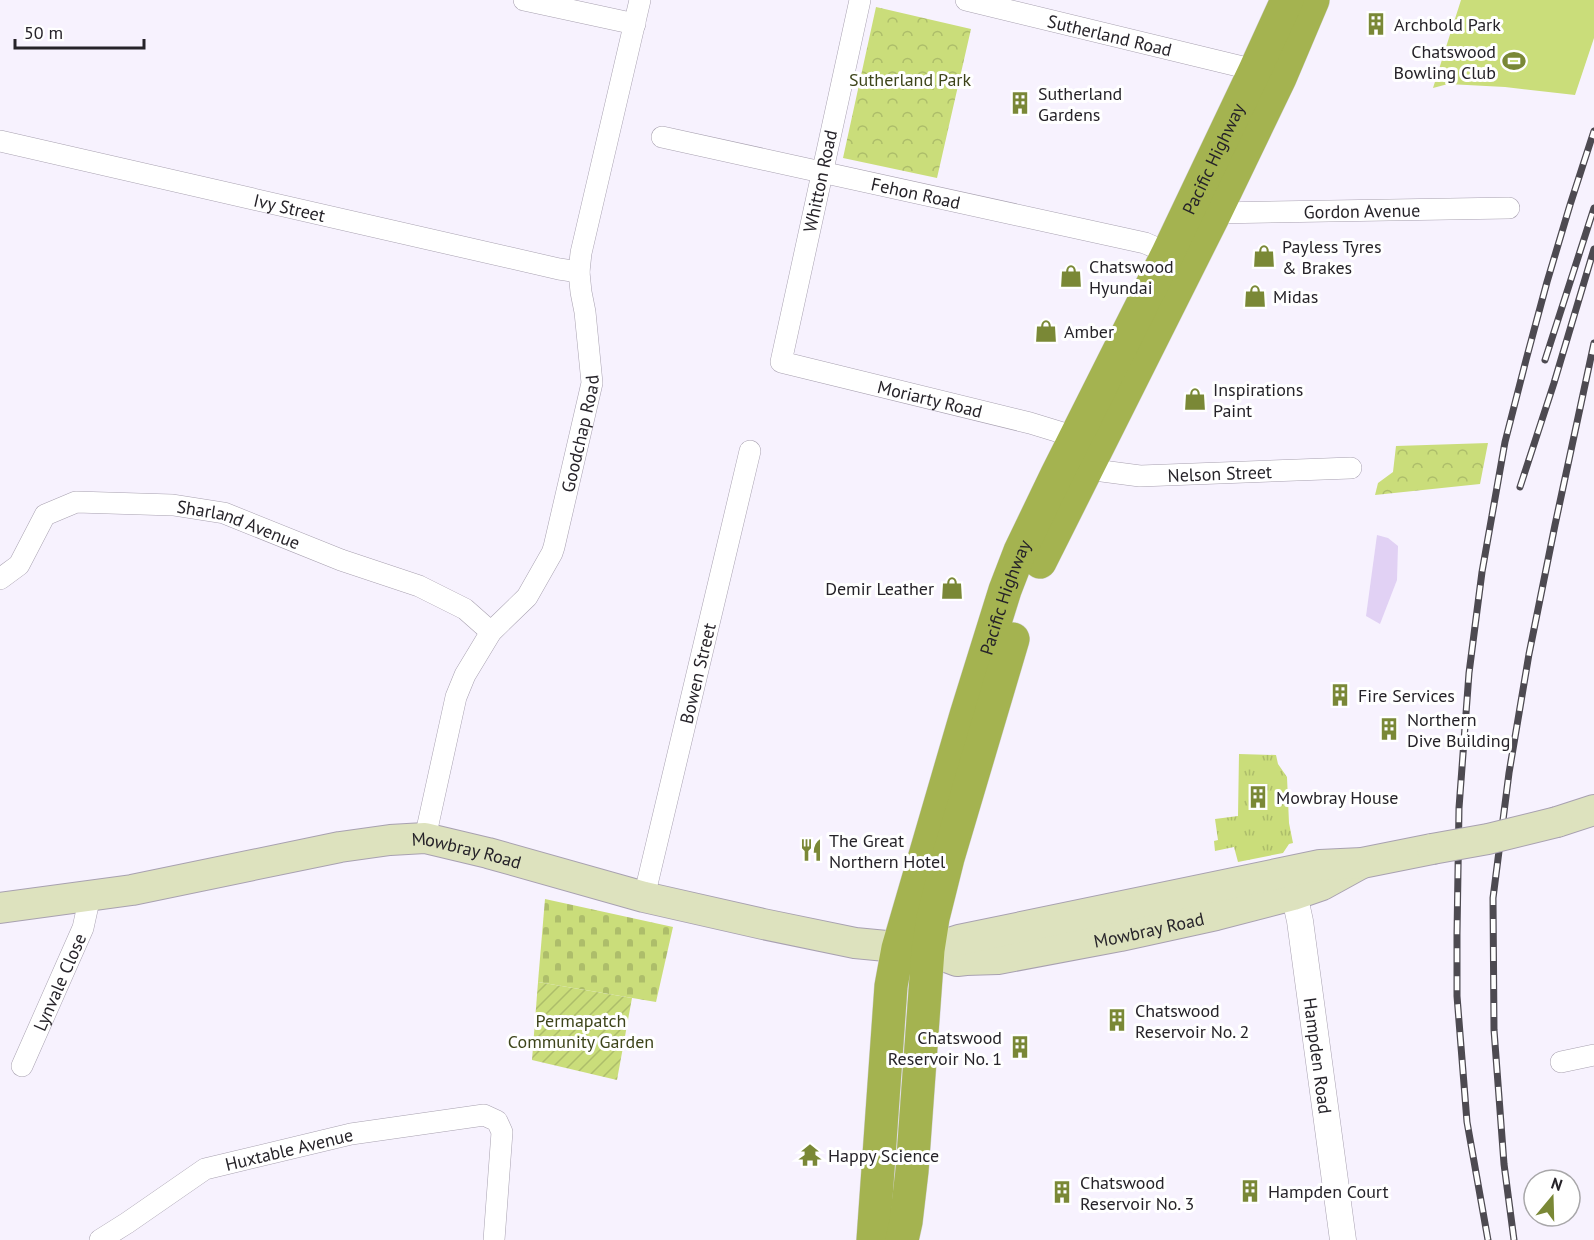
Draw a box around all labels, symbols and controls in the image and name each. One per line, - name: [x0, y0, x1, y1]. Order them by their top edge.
- street label: Sutherland Road: [1045, 9, 1174, 61]
- building icon: Archbold Park: [1363, 11, 1389, 37]
- scale bar: [15, 12, 144, 50]
- place label: Archbold Park: [1394, 13, 1501, 36]
- text: 50 m: [24, 21, 63, 44]
- place label: Chatswood Bowling Club: [1393, 40, 1496, 84]
- sports icon: Chatswood Bowling Club: [1501, 48, 1527, 74]
- park label: Sutherland Park: [849, 68, 971, 91]
- place label: Sutherland Gardens: [1038, 82, 1122, 126]
- building icon: Sutherland Gardens: [1007, 90, 1033, 116]
- street label: Pacific Highway: [1177, 99, 1249, 218]
- street label: Whitton Road: [798, 128, 842, 234]
- street label: Fehon Road: [869, 172, 963, 214]
- street label: Ivy Street: [252, 188, 327, 227]
- street label: Gordon Avenue: [1304, 198, 1420, 223]
- place label: Payless Tyres & Brakes: [1282, 235, 1381, 279]
- shop icon: Payless Tyres & Brakes: [1251, 243, 1277, 269]
- place label: Chatswood Hyundai: [1089, 255, 1174, 299]
- shop icon: Chatswood Hyundai: [1058, 263, 1084, 289]
- shop icon: Midas: [1242, 283, 1268, 309]
- place label: Midas: [1273, 285, 1318, 308]
- shop icon: Amber: [1033, 318, 1059, 344]
- place label: Amber: [1064, 320, 1114, 343]
- street label: Goodchap Road: [556, 374, 604, 494]
- street label: Moriarty Road: [875, 375, 985, 422]
- place label: Inspirations Paint: [1213, 378, 1303, 422]
- shop icon: Inspirations Paint: [1182, 386, 1208, 412]
- street label: Nelson Street: [1167, 460, 1272, 486]
- street label: Sharland Avenue: [175, 494, 304, 554]
- street label: Pacific Highway: [974, 535, 1036, 658]
- shop icon: Demir Leather: [939, 575, 965, 601]
- place label: Demir Leather: [825, 577, 934, 600]
- street label: Bowen Street: [674, 621, 720, 726]
- building icon: Fire Services: [1327, 682, 1353, 708]
- place label: Fire Services: [1358, 684, 1455, 707]
- place label: Northern Dive Building: [1407, 708, 1510, 752]
- building icon: Northern Dive Building: [1376, 716, 1402, 742]
- building icon: Mowbray House: [1245, 784, 1271, 810]
- place label: Mowbray House: [1276, 786, 1398, 809]
- street label: Mowbray Road: [411, 826, 524, 873]
- place label: The Great Northern Hotel: [829, 829, 946, 873]
- restaurant icon: The Great Northern Hotel: [798, 837, 824, 863]
- street label: Mowbray Road: [1092, 906, 1206, 952]
- street label: Lynvale Close: [28, 929, 91, 1034]
- street label: Hampden Road: [1299, 996, 1337, 1115]
- place label: Chatswood Reservoir No. 2: [1135, 999, 1249, 1043]
- building icon: Chatswood Reservoir No. 2: [1104, 1007, 1130, 1033]
- park label: Permapatch Community Garden: [508, 1009, 654, 1053]
- place label: Chatswood Reservoir No. 1: [888, 1026, 1002, 1070]
- building icon: Chatswood Reservoir No. 1: [1007, 1034, 1033, 1060]
- street label: Huxtable Avenue: [223, 1122, 355, 1175]
- temple icon: Happy Science: [797, 1142, 823, 1168]
- place label: Happy Science: [828, 1144, 939, 1167]
- north arrow: [1522, 1168, 1582, 1228]
- place label: Chatswood Reservoir No. 3: [1080, 1171, 1194, 1215]
- text: N: [1549, 1173, 1565, 1195]
- building icon: Hampden Court: [1237, 1178, 1263, 1204]
- building icon: Chatswood Reservoir No. 3: [1049, 1179, 1075, 1205]
- place label: Hampden Court: [1268, 1180, 1389, 1203]

